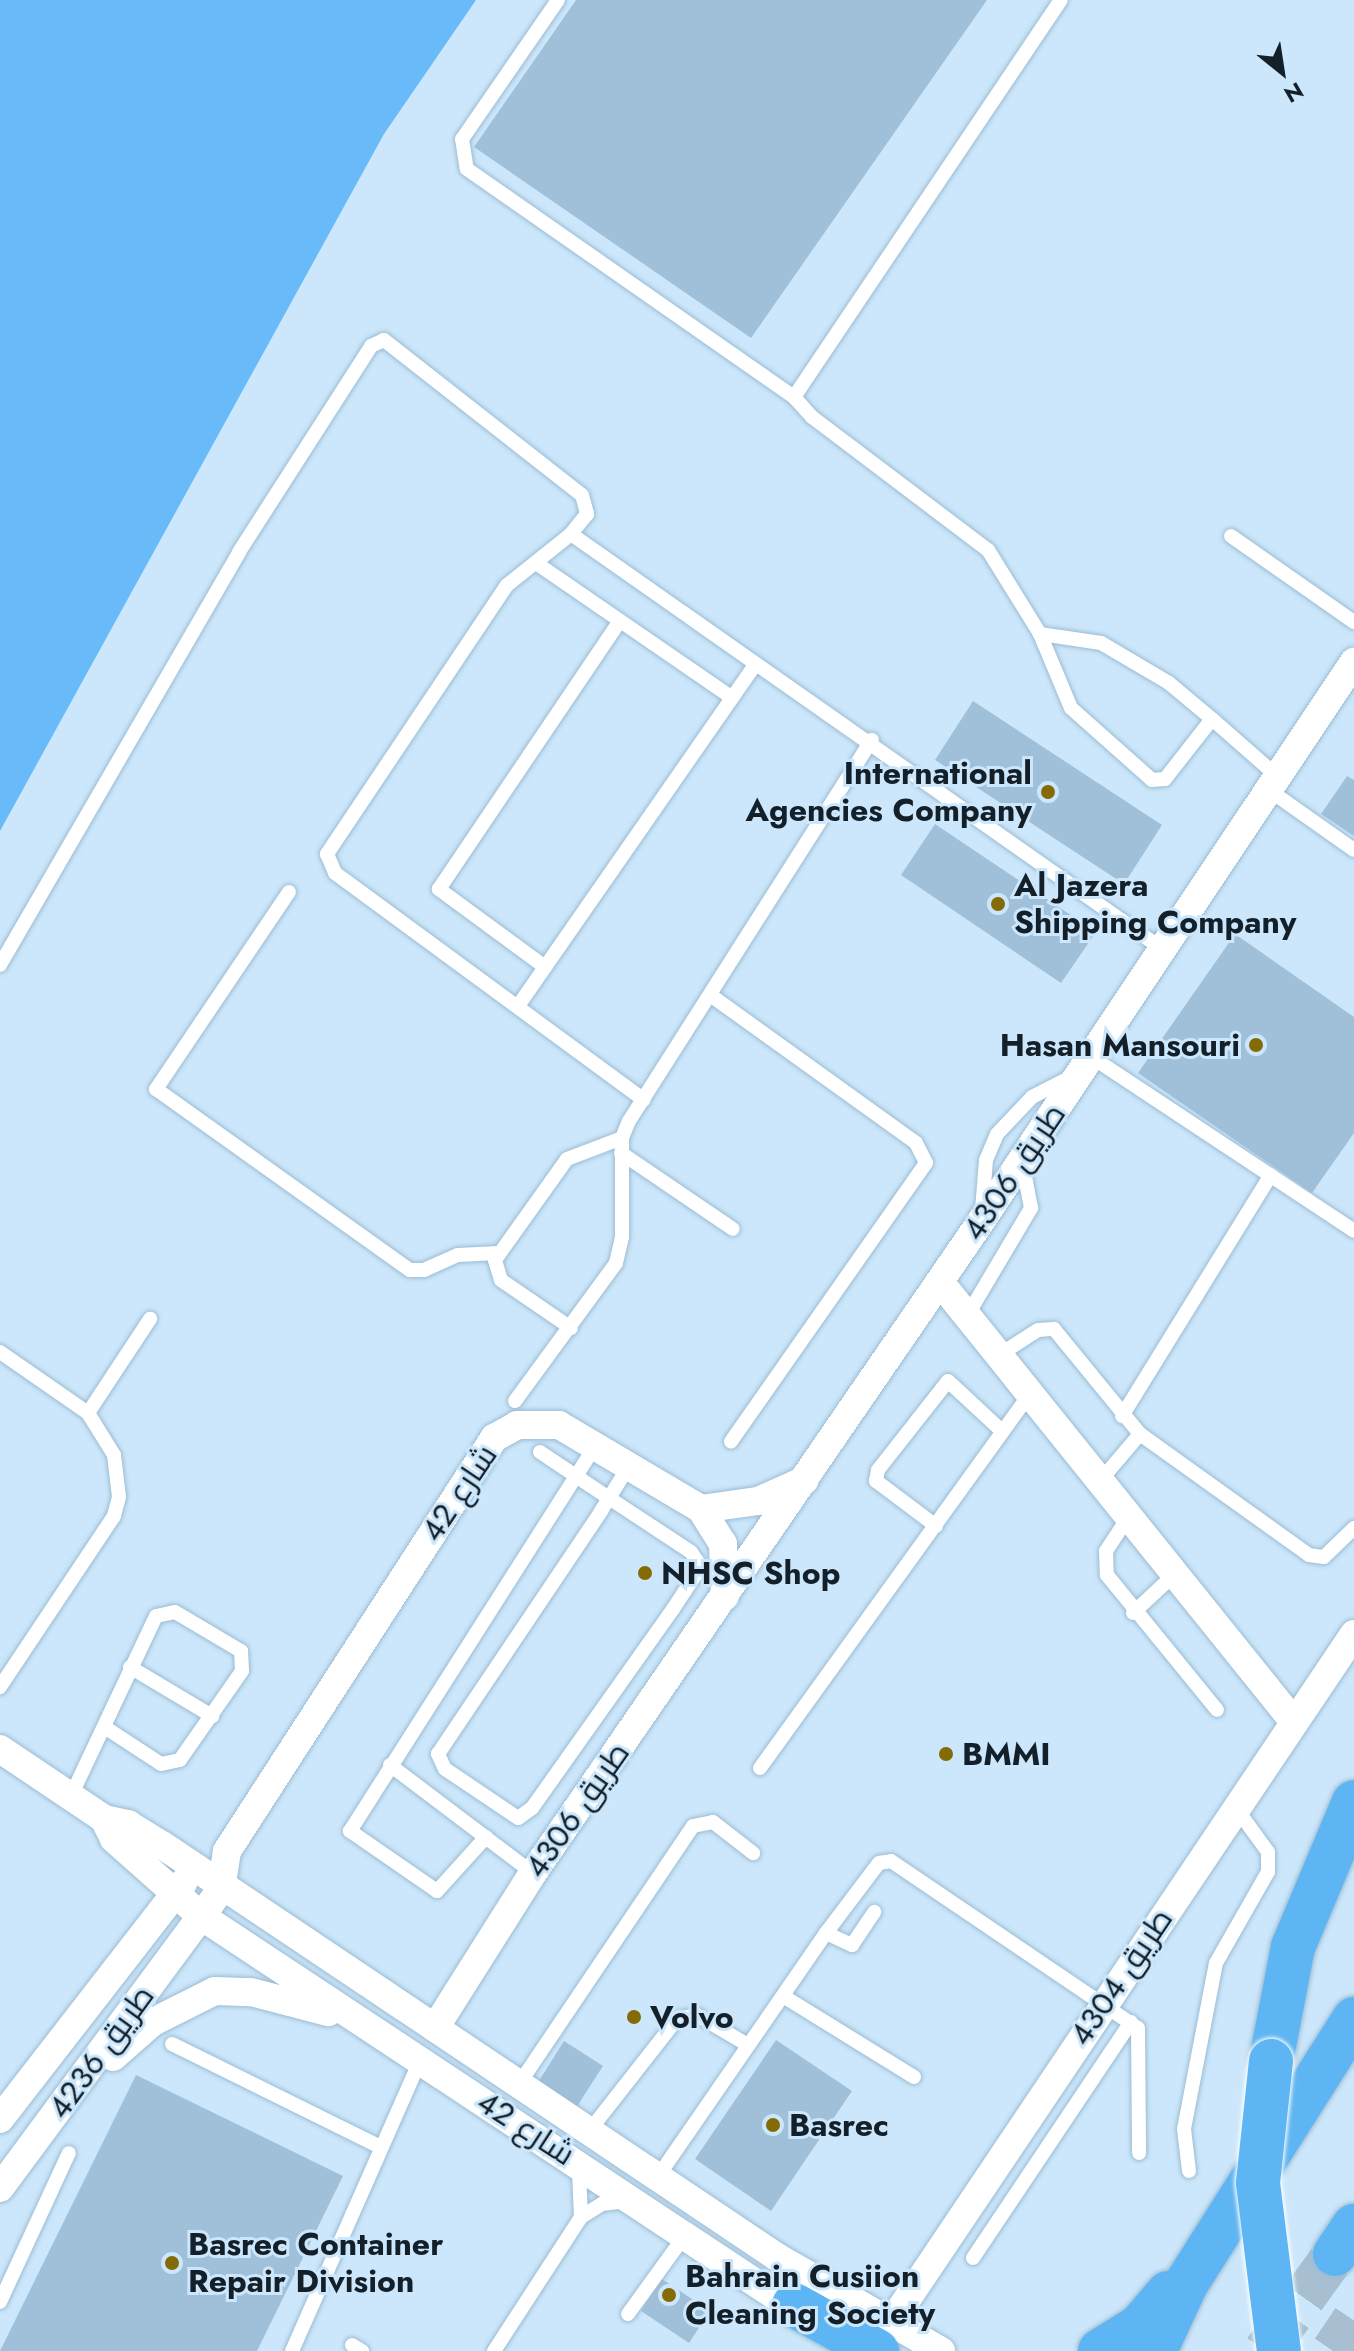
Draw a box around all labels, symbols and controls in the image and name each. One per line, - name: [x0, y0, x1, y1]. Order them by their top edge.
- north arrow: [1242, 32, 1322, 112]
- text: N: [1278, 75, 1310, 111]
- place label: International Agencies Company: [746, 755, 1032, 830]
- marker: International Agencies Company: [1039, 783, 1057, 801]
- place label: Al Jazera Shipping Company: [1014, 867, 1296, 942]
- marker: Al Jazera Shipping Company: [989, 895, 1007, 913]
- place label: Hasan Mansouri: [1000, 1026, 1240, 1064]
- marker: Hasan Mansouri: [1247, 1036, 1265, 1054]
- street label: طريق 4306: [954, 1096, 1074, 1248]
- street label: شارع 42: [413, 1437, 505, 1549]
- place label: NHSC Shop: [661, 1554, 840, 1592]
- marker: NHSC Shop: [636, 1564, 654, 1582]
- street label: طريق 4306: [516, 1735, 638, 1885]
- place label: BMMI: [962, 1735, 1051, 1773]
- marker: BMMI: [937, 1745, 955, 1763]
- street label: طريق 4304: [1061, 1901, 1181, 2053]
- street label: طريق 4236: [40, 1978, 162, 2126]
- place label: Volvo: [650, 1998, 734, 2036]
- marker: Volvo: [625, 2008, 643, 2026]
- street label: شارع 42: [470, 2082, 582, 2174]
- place label: Basrec: [789, 2106, 889, 2144]
- marker: Basrec: [764, 2116, 782, 2134]
- place label: Basrec Container Repair Division: [188, 2226, 443, 2301]
- marker: Basrec Container Repair Division: [163, 2254, 181, 2272]
- place label: Bahrain Cusiion Cleaning Society: [685, 2258, 935, 2333]
- marker: Bahrain Cusiion Cleaning Society: [660, 2286, 678, 2304]

